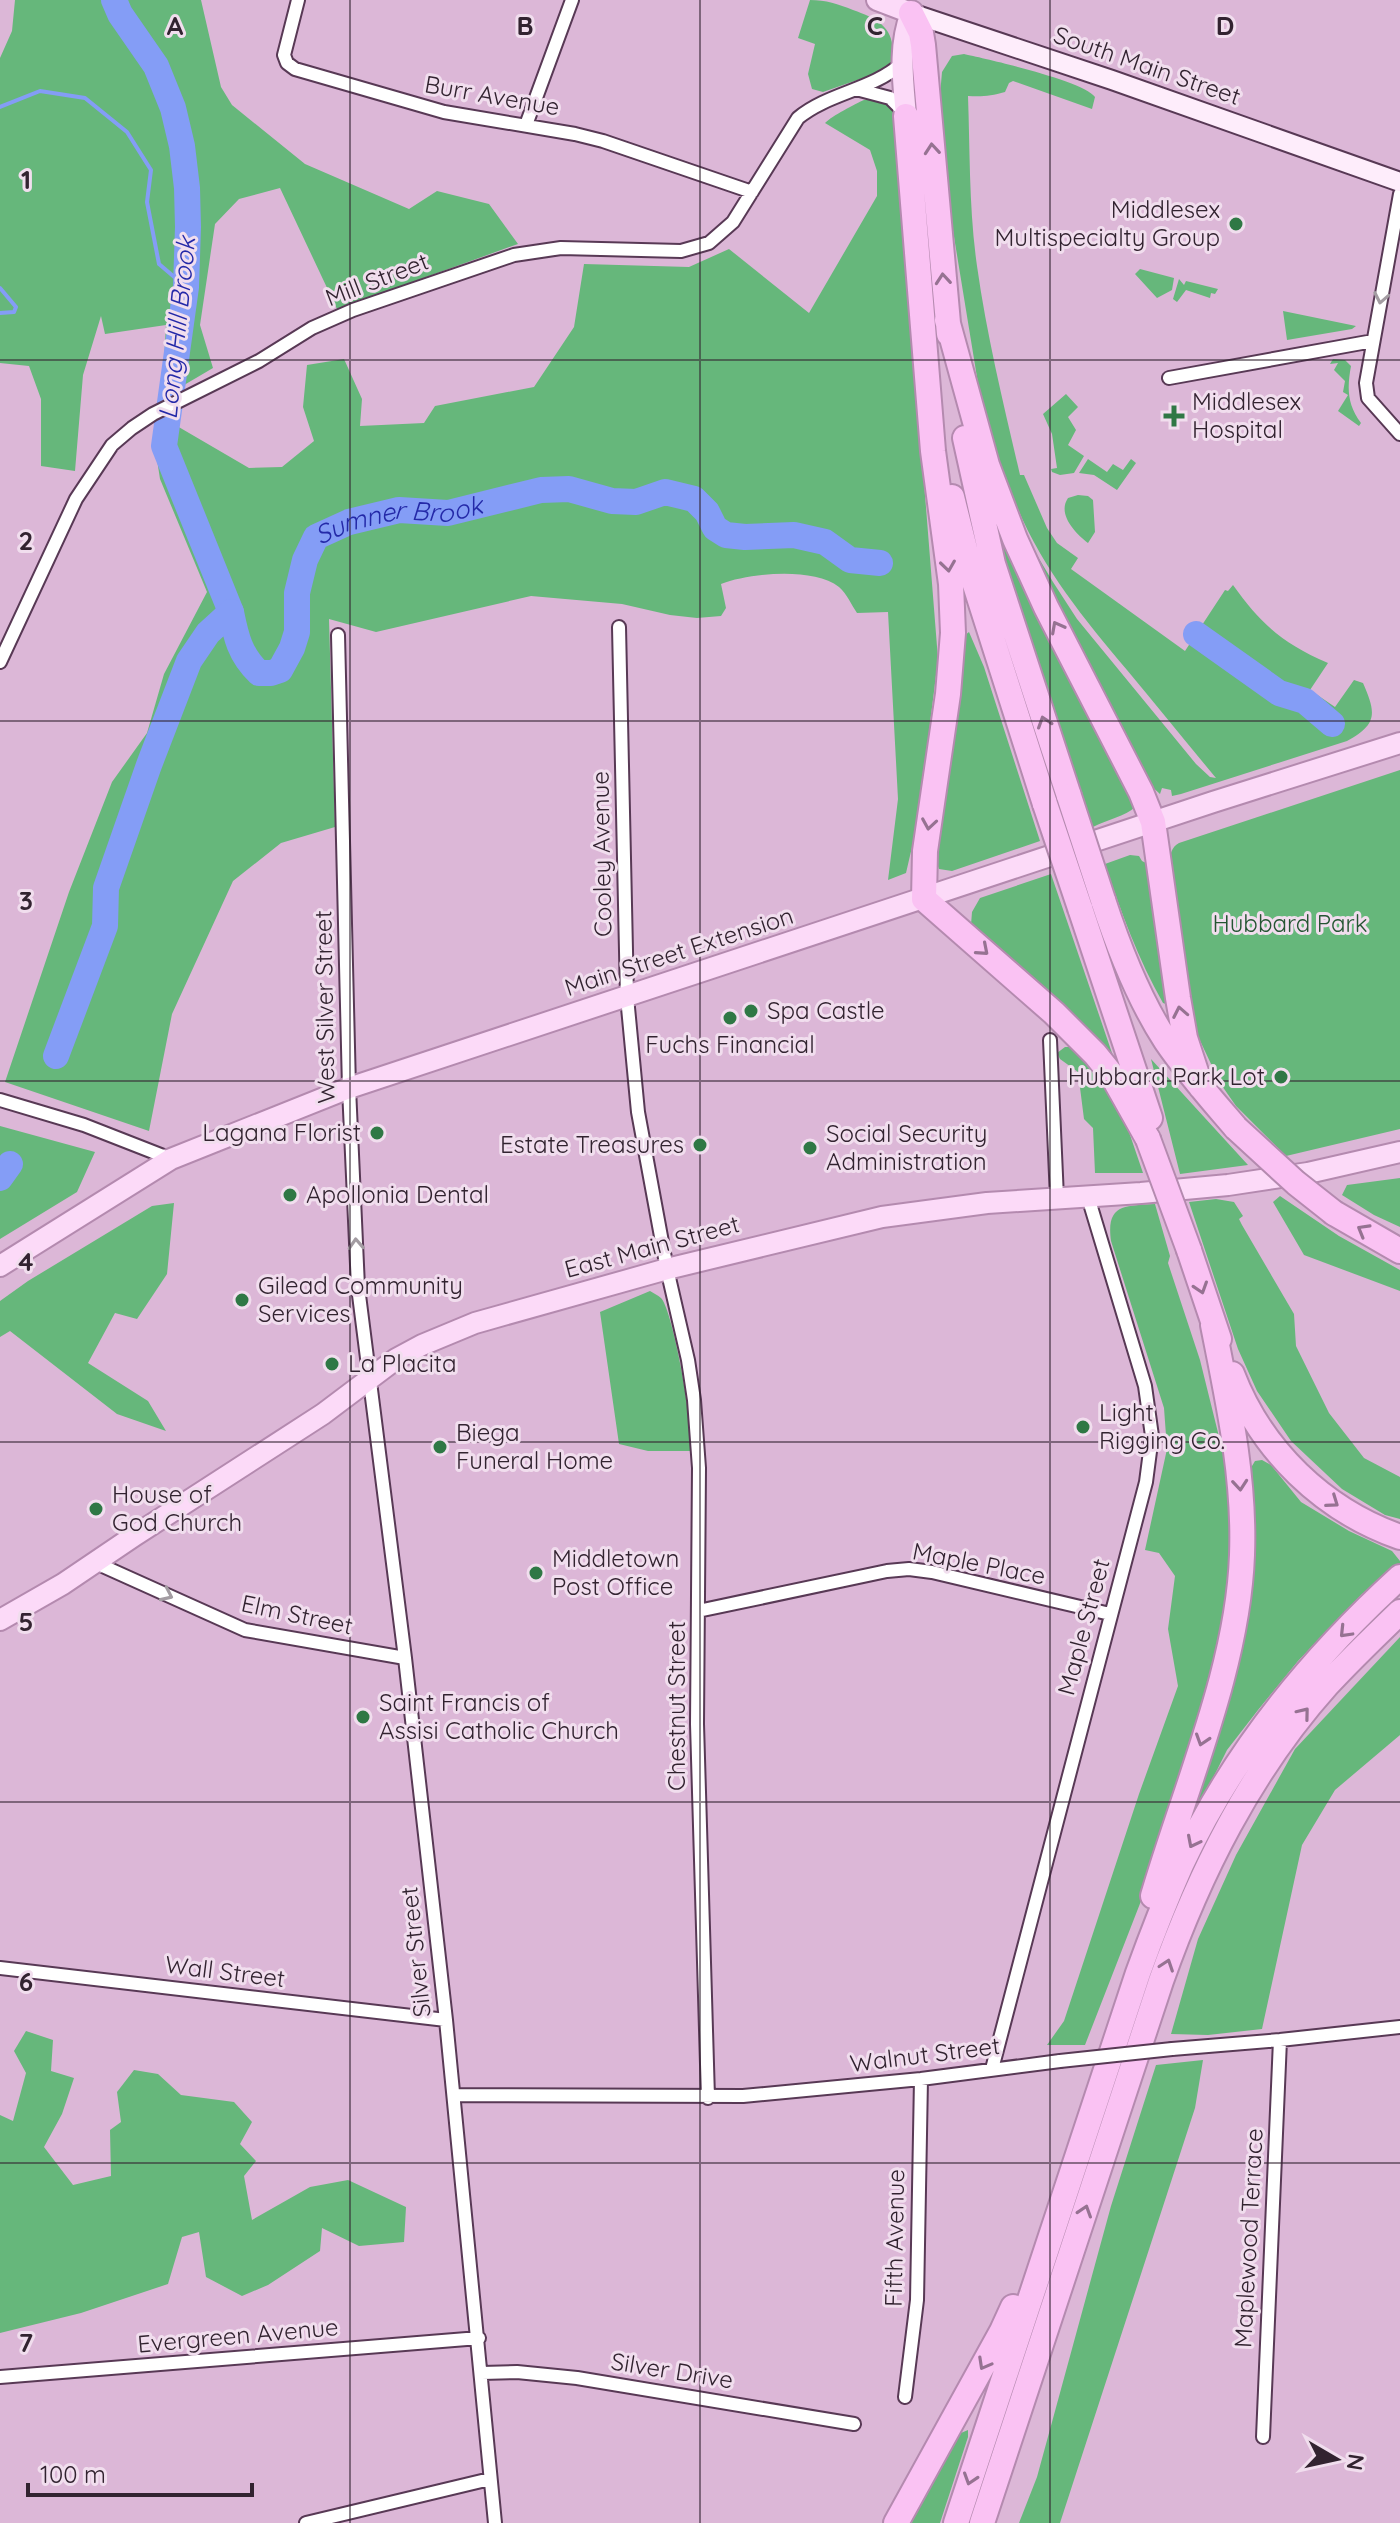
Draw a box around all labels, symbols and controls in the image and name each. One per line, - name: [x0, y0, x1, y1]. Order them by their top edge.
- text: A: [167, 9, 184, 42]
- text: B: [516, 9, 534, 42]
- text: C: [867, 9, 883, 42]
- text: D: [1216, 9, 1234, 42]
- street label: South Main Street: [1050, 19, 1245, 111]
- street label: Burr Avenue: [422, 68, 562, 122]
- one-way arrow: [924, 142, 941, 155]
- text: 1: [21, 163, 31, 196]
- place label: Middlesex Multispecialty Group: [994, 194, 1220, 252]
- marker: Middlesex Multispecialty Group: [1227, 215, 1245, 233]
- water label: Long Hill Brook: [151, 233, 203, 421]
- street label: Mill Street: [321, 246, 433, 312]
- one-way arrow: [935, 272, 952, 285]
- one-way arrow: [1373, 292, 1390, 305]
- place label: Middlesex Hospital: [1192, 386, 1301, 444]
- marker: Middlesex Hospital: [1163, 405, 1185, 427]
- water label: Sumner Brook: [309, 488, 488, 551]
- text: 2: [19, 524, 33, 557]
- one-way arrow: [939, 559, 956, 572]
- one-way arrow: [1051, 621, 1067, 636]
- one-way arrow: [1037, 716, 1053, 730]
- street label: Cooley Avenue: [585, 771, 617, 937]
- one-way arrow: [921, 817, 938, 831]
- text: 3: [19, 884, 33, 917]
- street label: Main Street Extension: [561, 900, 797, 1002]
- park label: Hubbard Park: [1212, 908, 1368, 938]
- street label: West Silver Street: [307, 910, 341, 1104]
- one-way arrow: [973, 941, 988, 955]
- place label: Spa Castle: [767, 995, 885, 1025]
- marker: Spa Castle: [742, 1002, 760, 1020]
- one-way arrow: [1173, 1005, 1190, 1018]
- marker: Fuchs Financial: [721, 1009, 739, 1027]
- place label: Fuchs Financial: [645, 1029, 815, 1059]
- place label: Hubbard Park Lot: [1068, 1061, 1265, 1091]
- marker: Hubbard Park Lot: [1272, 1068, 1290, 1086]
- place label: Lagana Florist: [202, 1117, 361, 1147]
- place label: Social Security Administration: [826, 1118, 987, 1176]
- marker: Lagana Florist: [368, 1124, 386, 1142]
- place label: Estate Treasures: [500, 1129, 684, 1159]
- marker: Estate Treasures: [691, 1136, 709, 1154]
- marker: Social Security Administration: [801, 1139, 819, 1157]
- place label: Apollonia Dental: [306, 1179, 489, 1209]
- marker: Apollonia Dental: [281, 1186, 299, 1204]
- street label: East Main Street: [561, 1208, 742, 1284]
- one-way arrow: [1357, 1224, 1372, 1240]
- one-way arrow: [347, 1237, 364, 1250]
- text: 4: [18, 1245, 34, 1278]
- place label: Gilead Community Services: [258, 1270, 463, 1328]
- one-way arrow: [1192, 1281, 1208, 1294]
- marker: Gilead Community Services: [233, 1291, 251, 1309]
- place label: La Placita: [348, 1348, 456, 1378]
- marker: La Placita: [323, 1355, 341, 1373]
- place label: Light Rigging Co.: [1099, 1397, 1225, 1455]
- place label: Biega Funeral Home: [456, 1417, 613, 1475]
- marker: Light Rigging Co.: [1074, 1418, 1092, 1436]
- marker: Biega Funeral Home: [431, 1438, 449, 1456]
- place label: House of God Church: [112, 1479, 242, 1537]
- one-way arrow: [1231, 1479, 1248, 1492]
- one-way arrow: [1324, 1492, 1338, 1507]
- marker: House of God Church: [87, 1500, 105, 1518]
- street label: Maple Place: [910, 1535, 1048, 1591]
- place label: Middletown Post Office: [552, 1543, 679, 1601]
- street label: Maple Street: [1050, 1555, 1116, 1698]
- marker: Middletown Post Office: [527, 1564, 545, 1582]
- one-way arrow: [159, 1586, 173, 1602]
- street label: Elm Street: [239, 1588, 356, 1640]
- text: 5: [19, 1605, 33, 1638]
- street label: Chestnut Street: [661, 1621, 691, 1791]
- one-way arrow: [1339, 1623, 1354, 1637]
- place label: Saint Francis of Assisi Catholic Church: [379, 1687, 619, 1745]
- one-way arrow: [1295, 1707, 1309, 1722]
- marker: Saint Francis of Assisi Catholic Church: [354, 1708, 372, 1726]
- one-way arrow: [1196, 1732, 1212, 1746]
- one-way arrow: [1187, 1833, 1203, 1848]
- street label: Silver Street: [393, 1885, 437, 2019]
- street label: Wall Street: [163, 1949, 287, 1993]
- one-way arrow: [1158, 1959, 1174, 1973]
- text: 6: [19, 1965, 33, 1998]
- street label: Walnut Street: [848, 2030, 1002, 2078]
- street label: Maplewood Terrace: [1227, 2127, 1269, 2348]
- street label: Fifth Avenue: [878, 2169, 910, 2307]
- one-way arrow: [1075, 2205, 1091, 2219]
- street label: Evergreen Avenue: [136, 2311, 340, 2359]
- text: 7: [19, 2326, 33, 2359]
- street label: Silver Drive: [609, 2346, 735, 2394]
- one-way arrow: [978, 2355, 994, 2370]
- north arrow: [1296, 2419, 1376, 2499]
- scale bar: [28, 2447, 252, 2497]
- text: N: [1341, 2452, 1371, 2472]
- text: 100 m: [40, 2459, 106, 2489]
- one-way arrow: [964, 2471, 980, 2485]

